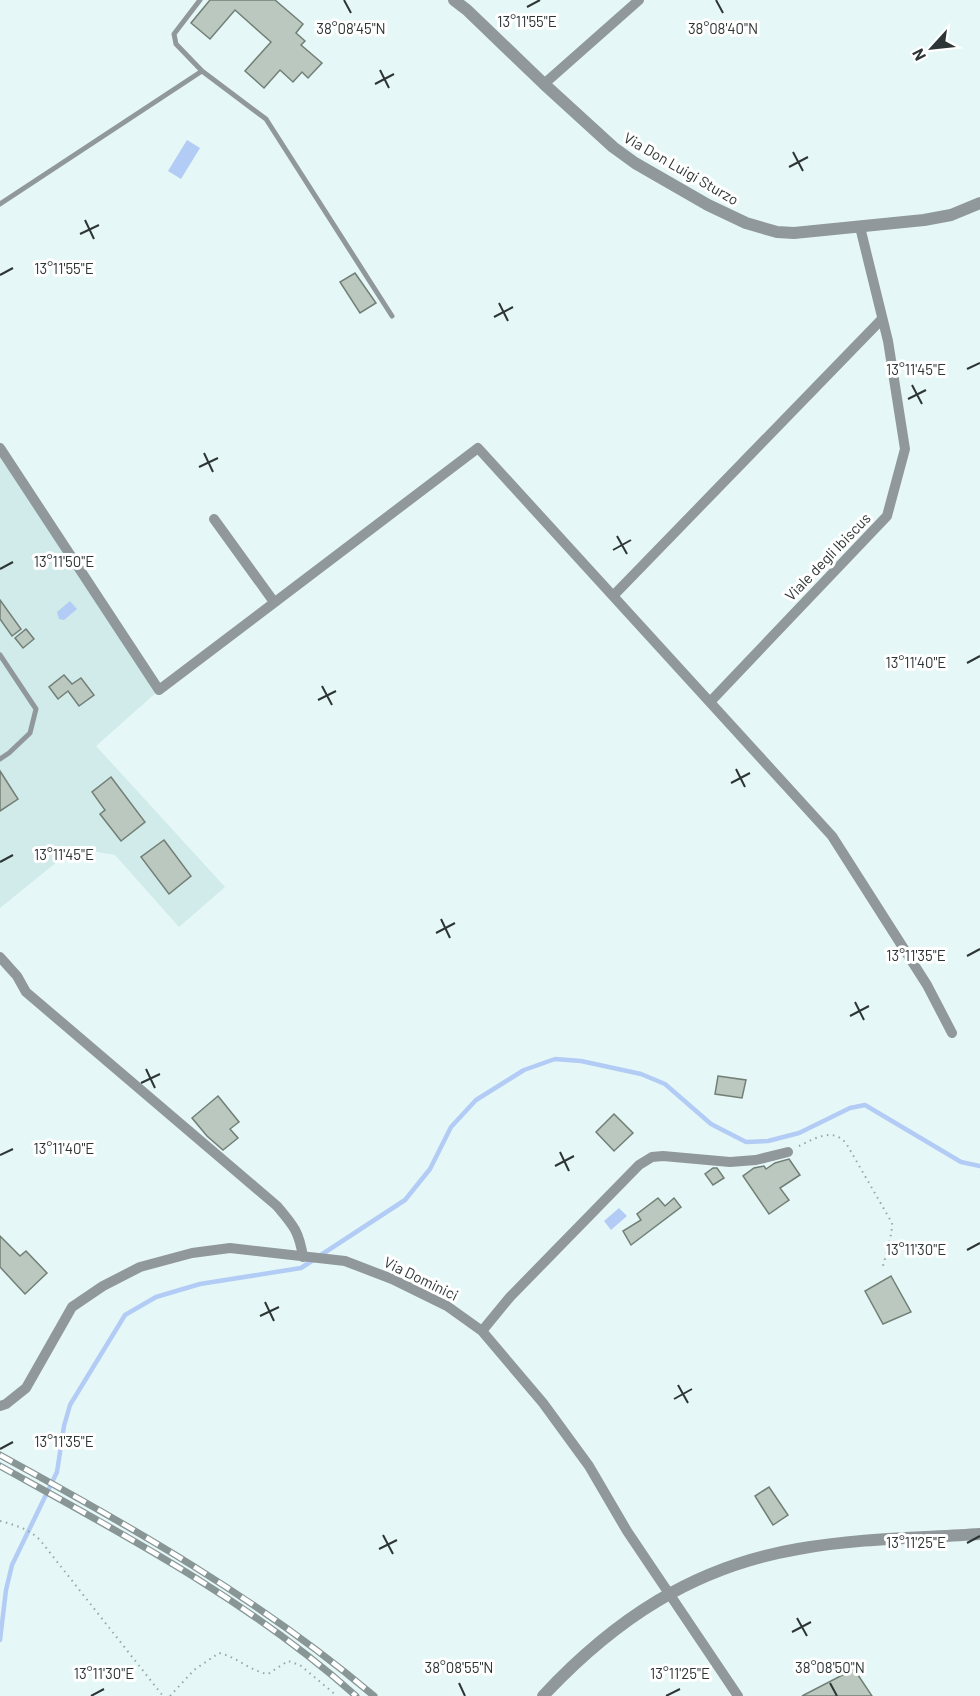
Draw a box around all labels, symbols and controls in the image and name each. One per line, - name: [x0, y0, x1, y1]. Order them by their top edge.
- text: 13°11'55"E: [497, 12, 557, 30]
- north arrow: [902, 18, 962, 78]
- text: 38°08'45"N: [316, 19, 386, 37]
- text: 38°08'40"N: [688, 19, 758, 37]
- text: N: [907, 46, 929, 64]
- street label: Via Don Luigi Sturzo: [621, 128, 742, 208]
- text: 13°11'55"E: [34, 259, 94, 277]
- text: 13°11'45"E: [886, 360, 946, 378]
- street label: Viale degli Ibiscus: [781, 509, 874, 604]
- text: 13°11'50"E: [34, 552, 94, 570]
- text: 13°11'40"E: [886, 653, 946, 671]
- text: 13°11'45"E: [34, 845, 94, 863]
- text: 13°11'35"E: [886, 946, 946, 964]
- text: 13°11'40"E: [34, 1139, 94, 1157]
- text: 13°11'30"E: [886, 1240, 946, 1258]
- street label: Via Dominici: [381, 1252, 462, 1304]
- text: 13°11'35"E: [34, 1432, 94, 1450]
- text: 13°11'25"E: [886, 1533, 946, 1551]
- text: 38°08'55"N: [424, 1658, 494, 1676]
- text: 38°08'50"N: [795, 1658, 865, 1676]
- text: 13°11'30"E: [74, 1664, 134, 1682]
- text: 13°11'25"E: [650, 1664, 710, 1682]

